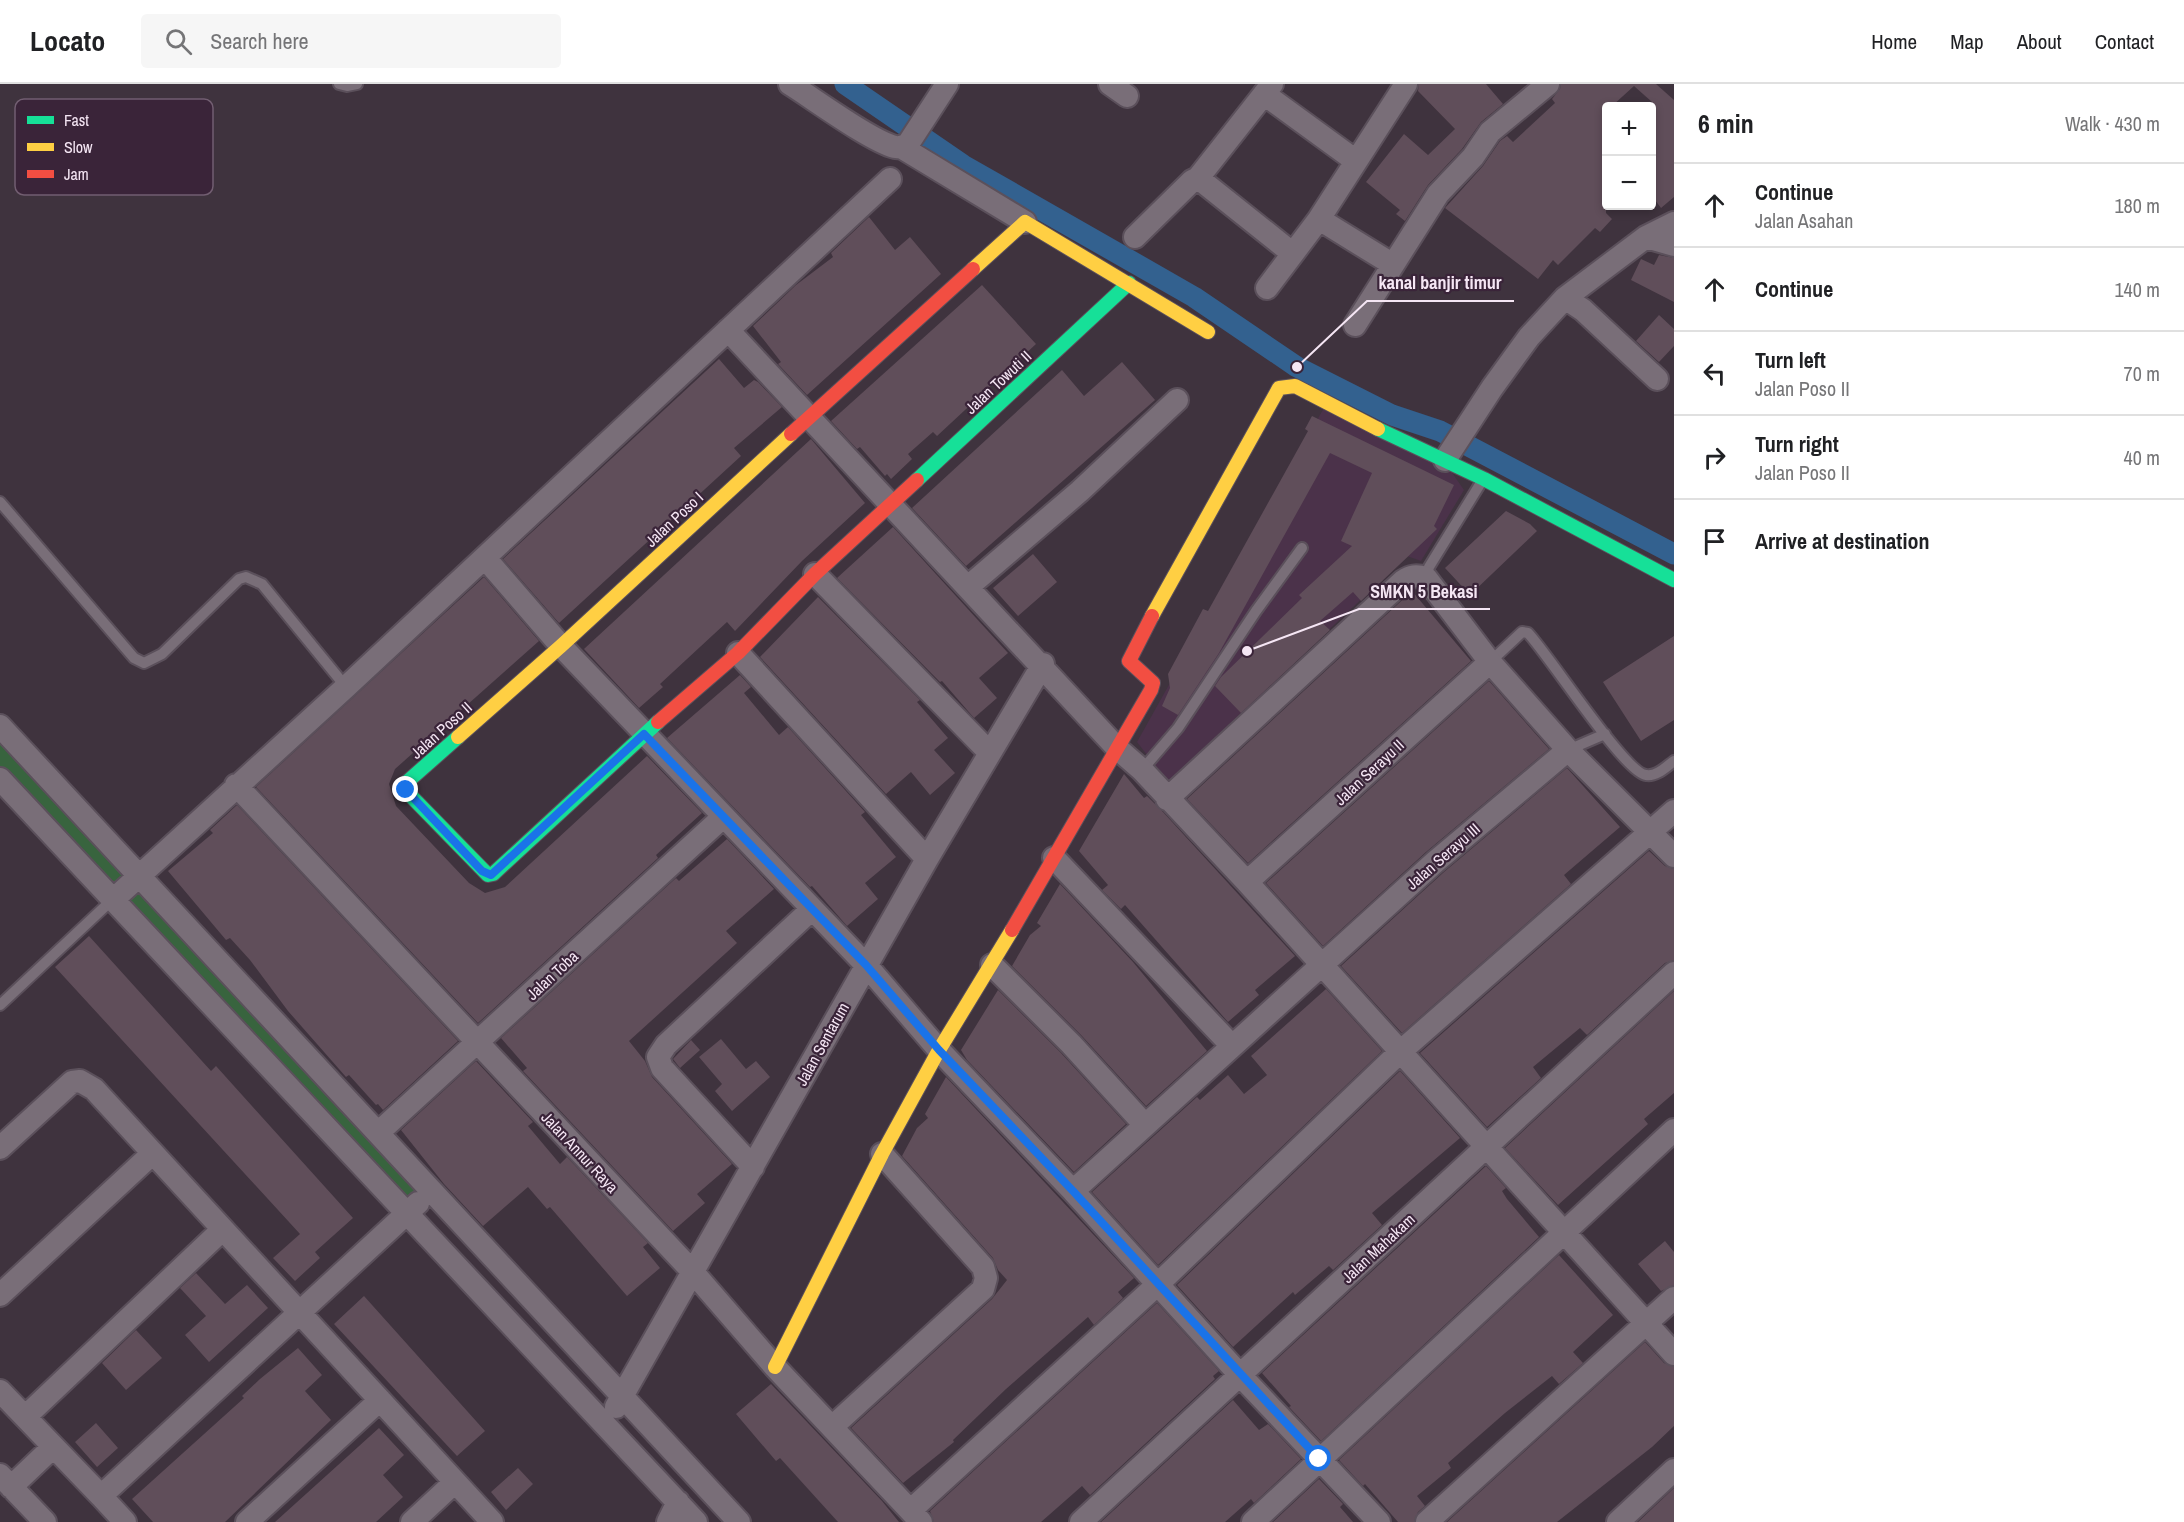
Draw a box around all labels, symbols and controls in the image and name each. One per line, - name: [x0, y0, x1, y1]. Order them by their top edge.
- search box: [141, 14, 561, 68]
- text: Locato: [30, 22, 105, 60]
- icon: search: [162, 25, 195, 58]
- text: Search here: [210, 26, 309, 56]
- text: Home: [1871, 27, 1917, 56]
- text: Map: [1950, 27, 1984, 56]
- text: About: [2017, 27, 2062, 56]
- text: Contact: [2095, 27, 2154, 56]
- legend: [15, 99, 213, 195]
- map controls: [1602, 102, 1656, 210]
- button: +: [1602, 102, 1656, 156]
- text: 6 min: [1698, 106, 1754, 141]
- text: Fast: [64, 109, 89, 131]
- text: Walk · 430 m: [2065, 110, 2160, 137]
- text: Slow: [64, 136, 93, 158]
- button: −: [1602, 156, 1656, 210]
- text: Jam: [64, 163, 89, 185]
- text: Continue: [1755, 177, 1833, 207]
- icon: ahead: [1698, 189, 1731, 222]
- text: 180 m: [2114, 192, 2160, 219]
- text: Jalan Asahan: [1755, 207, 1853, 234]
- callout: kanal banjir timur: [1367, 265, 1514, 301]
- text: kanal banjir timur: [1378, 270, 1502, 295]
- icon: ahead: [1698, 273, 1731, 306]
- text: Continue: [1755, 274, 1833, 304]
- text: 140 m: [2114, 276, 2160, 303]
- street label: Jalan Towuti II: [960, 345, 1036, 419]
- text: Turn left: [1755, 345, 1826, 375]
- icon: left: [1698, 357, 1731, 390]
- text: 70 m: [2124, 360, 2160, 387]
- text: Jalan Poso II: [1755, 375, 1850, 402]
- text: Turn right: [1755, 429, 1839, 459]
- icon: right: [1698, 441, 1731, 474]
- text: 40 m: [2124, 444, 2160, 471]
- text: Jalan Poso II: [1755, 459, 1850, 486]
- street label: Jalan Poso I: [640, 486, 708, 552]
- icon: arrive: [1698, 525, 1731, 558]
- text: Arrive at destination: [1755, 526, 1929, 556]
- callout: SMKN 5 Bekasi: [1359, 573, 1490, 609]
- text: SMKN 5 Bekasi: [1370, 579, 1478, 604]
- street label: Jalan Poso II: [405, 696, 477, 764]
- street label: Jalan Serayu II: [1329, 734, 1409, 810]
- route end: [392, 776, 418, 802]
- street label: Jalan Serayu III: [1401, 818, 1485, 894]
- street label: Jalan Toba: [521, 945, 583, 1005]
- street label: Jalan Sentarum: [790, 998, 854, 1090]
- street label: Jalan Annur Raya: [537, 1107, 624, 1198]
- street label: Jalan Mahakam: [1337, 1208, 1419, 1288]
- route start: [1305, 1445, 1331, 1471]

